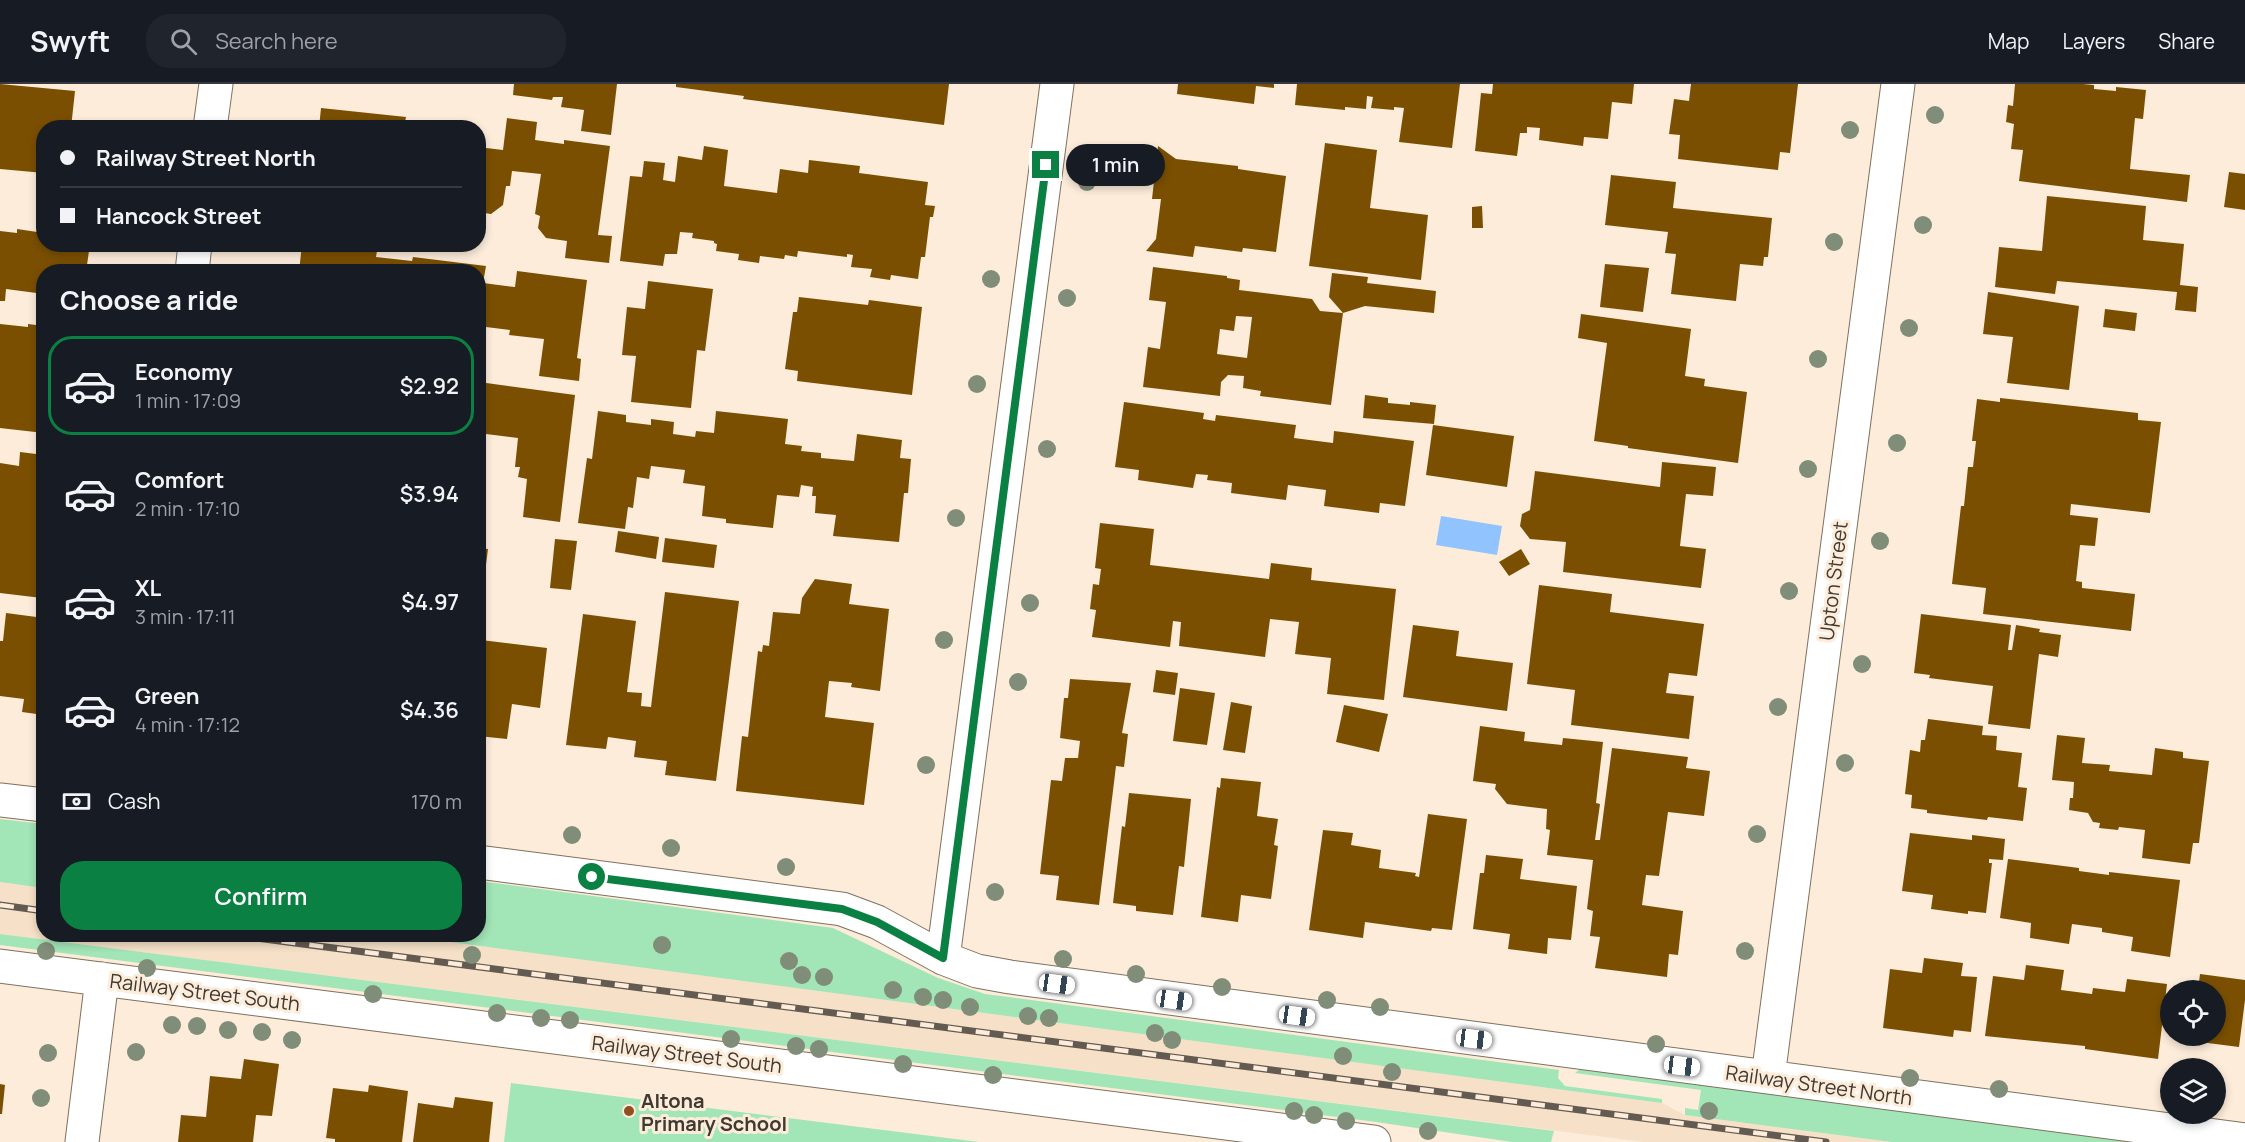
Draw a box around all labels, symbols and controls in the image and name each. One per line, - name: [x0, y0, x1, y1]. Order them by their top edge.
- search box: [146, 14, 566, 68]
- text: Swyft: [30, 22, 110, 60]
- icon: search: [167, 25, 200, 58]
- text: Search here: [215, 26, 338, 56]
- text: Map: [1988, 27, 2029, 55]
- text: Layers: [2062, 27, 2125, 55]
- text: Share: [2158, 27, 2215, 55]
- text: Railway Street North: [96, 143, 316, 173]
- callout: 1 min: [1067, 144, 1166, 186]
- route end: [1032, 151, 1059, 178]
- text: 1 min: [1092, 151, 1139, 178]
- text: Hancock Street: [96, 201, 262, 231]
- text: Choose a ride: [60, 281, 238, 318]
- text: Economy: [135, 357, 233, 387]
- icon: car: [63, 359, 117, 413]
- text: $2.92: [400, 371, 459, 401]
- text: 1 min · 17:09: [135, 387, 241, 414]
- text: Comfort: [135, 465, 224, 495]
- icon: car: [63, 467, 117, 521]
- text: $3.94: [400, 479, 459, 509]
- text: 2 min · 17:10: [135, 495, 240, 522]
- street label: Upton Street: [1812, 520, 1854, 642]
- text: XL: [135, 573, 161, 603]
- icon: car: [63, 575, 117, 629]
- text: $4.97: [401, 587, 459, 617]
- text: 3 min · 17:11: [135, 603, 236, 630]
- text: Green: [135, 681, 200, 711]
- icon: car: [63, 683, 117, 737]
- text: $4.36: [400, 695, 459, 725]
- text: 4 min · 17:12: [135, 711, 240, 738]
- icon: cash: [60, 785, 93, 818]
- text: Cash: [108, 786, 161, 816]
- text: 170 m: [411, 788, 462, 815]
- button: Confirm: [60, 861, 462, 930]
- route start: [578, 863, 605, 890]
- street label: Railway Street South: [108, 967, 302, 1017]
- car: [1038, 973, 1076, 995]
- map controls: [2160, 980, 2226, 1124]
- button: locate: [2160, 980, 2226, 1046]
- car: [1155, 989, 1193, 1011]
- car: [1278, 1005, 1316, 1027]
- car: [1455, 1028, 1493, 1050]
- street label: Railway Street South: [590, 1029, 784, 1079]
- car: [1663, 1055, 1701, 1077]
- button: layers: [2160, 1058, 2226, 1124]
- street label: Railway Street North: [1724, 1059, 1914, 1111]
- place label: Altona Primary School: [641, 1087, 787, 1137]
- marker: Altona Primary School: [622, 1104, 636, 1118]

